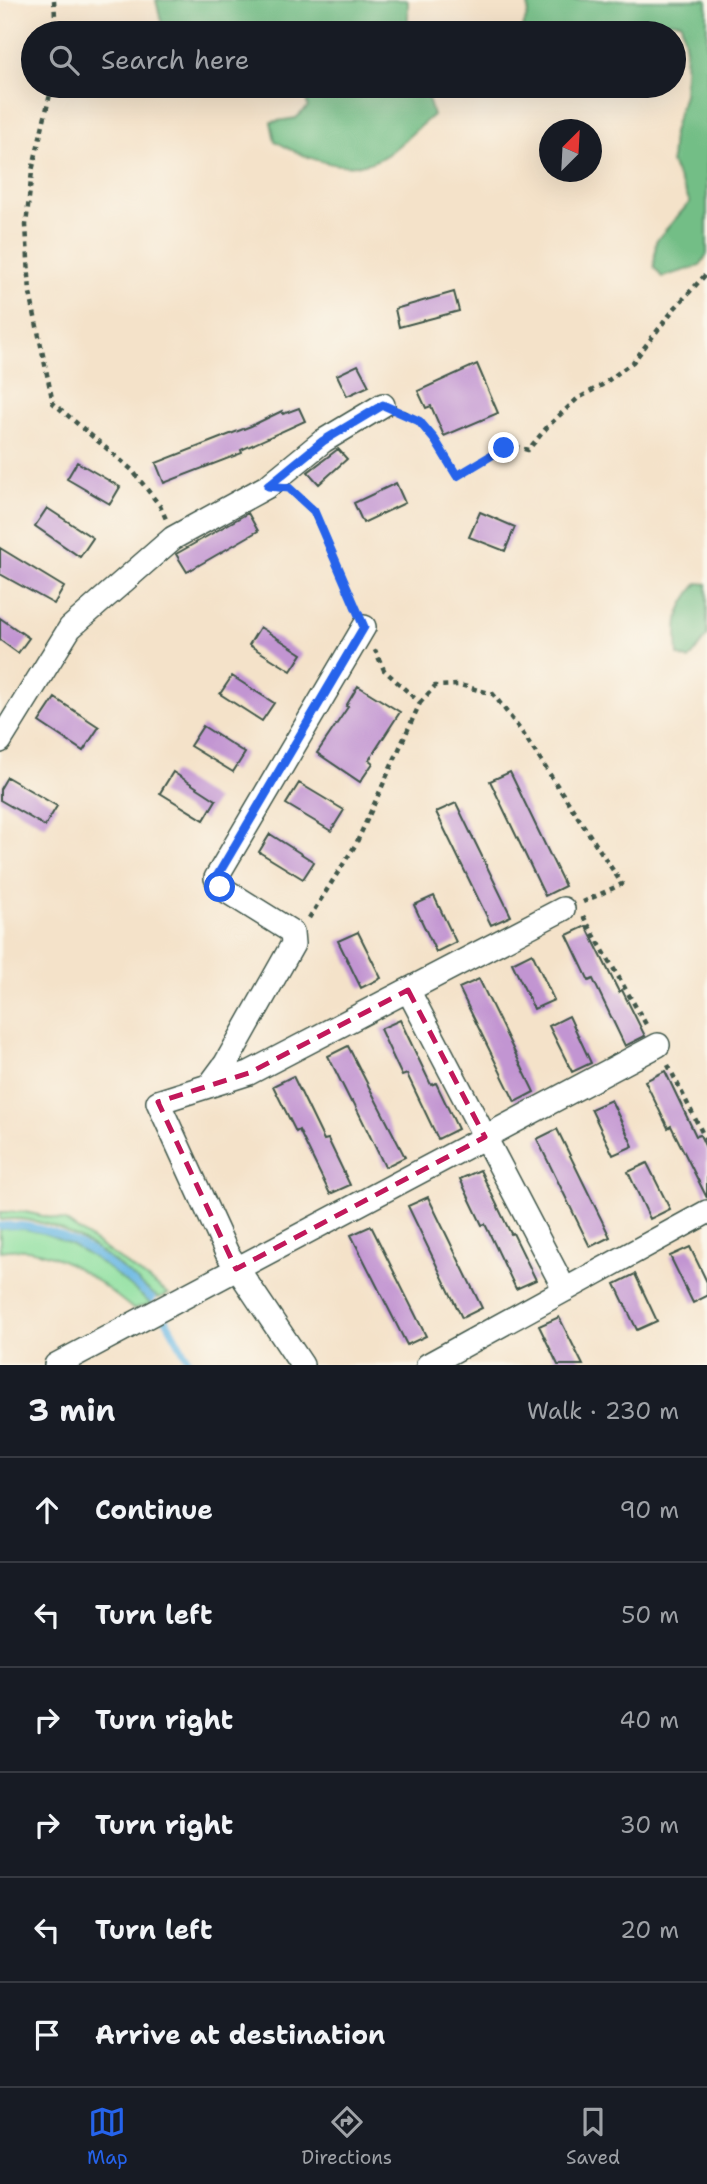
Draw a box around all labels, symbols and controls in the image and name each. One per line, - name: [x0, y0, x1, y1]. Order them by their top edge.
- search box: [21, 21, 686, 98]
- icon: search: [45, 41, 83, 79]
- text: Search here: [101, 42, 250, 77]
- north arrow: [539, 119, 602, 182]
- route end: [488, 432, 519, 463]
- route start: [204, 871, 235, 902]
- text: 3 min: [28, 1390, 115, 1431]
- text: Walk · 230 m: [527, 1396, 679, 1426]
- icon: ahead: [28, 1491, 66, 1529]
- text: Continue: [95, 1492, 213, 1527]
- text: 90 m: [619, 1495, 679, 1525]
- icon: left: [28, 1596, 66, 1634]
- text: Turn left: [95, 1597, 212, 1632]
- text: 50 m: [621, 1600, 679, 1630]
- icon: right: [28, 1701, 66, 1739]
- text: Turn right: [95, 1702, 233, 1737]
- text: 40 m: [619, 1705, 679, 1735]
- icon: right: [28, 1806, 66, 1844]
- text: Turn right: [95, 1807, 233, 1842]
- text: 30 m: [620, 1810, 679, 1840]
- icon: left: [28, 1911, 66, 1949]
- text: Turn left: [95, 1912, 212, 1947]
- text: 20 m: [620, 1915, 679, 1945]
- icon: arrive: [28, 2016, 66, 2054]
- text: Arrive at destination: [95, 2017, 385, 2052]
- tab: Map: [87, 2103, 128, 2170]
- tab: Directions: [302, 2103, 392, 2170]
- tab: Saved: [566, 2103, 620, 2170]

